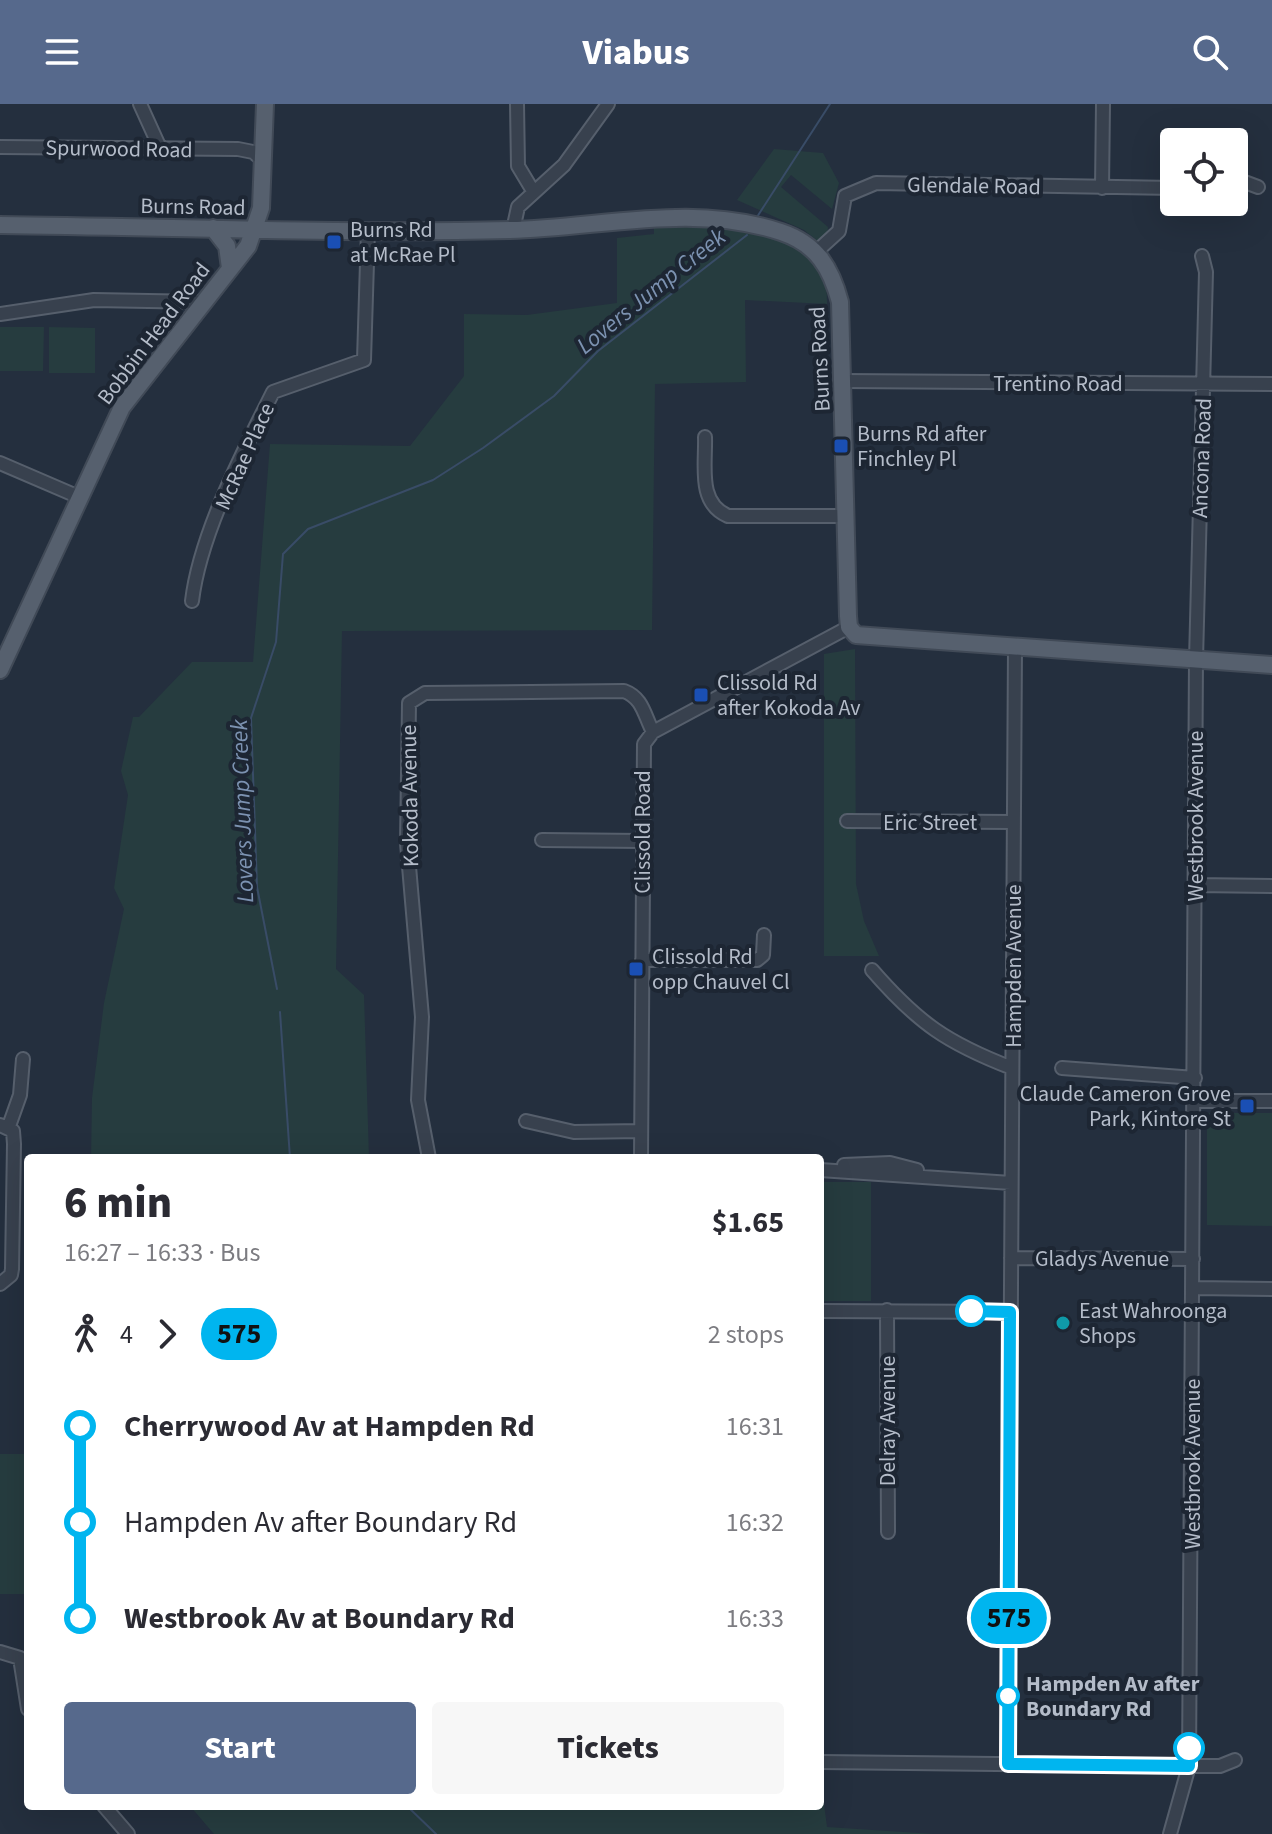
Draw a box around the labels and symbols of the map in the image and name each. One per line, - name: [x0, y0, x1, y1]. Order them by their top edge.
- street label: Spurwood Road: [45, 132, 193, 166]
- street label: Glendale Road: [907, 169, 1041, 203]
- street label: Burns Road: [140, 190, 246, 224]
- place label: Burns Rd at McRae Pl: [350, 214, 456, 271]
- water label: Lovers Jump Creek: [569, 220, 734, 363]
- marker: Burns Rd at McRae Pl: [325, 233, 343, 251]
- street label: Bobbin Head Road: [90, 256, 218, 411]
- street label: Burns Road: [801, 305, 839, 412]
- street label: Trentino Road: [993, 368, 1123, 400]
- street label: Ancona Road: [1184, 397, 1220, 519]
- street label: McRae Place: [207, 398, 283, 515]
- place label: Burns Rd after Finchley Pl: [857, 418, 987, 475]
- marker: Burns Rd after Finchley Pl: [832, 437, 850, 455]
- place label: Clissold Rd after Kokoda Av: [717, 667, 861, 724]
- marker: Clissold Rd after Kokoda Av: [692, 686, 710, 704]
- water label: Lovers Jump Creek: [222, 718, 263, 903]
- street label: Kokoda Avenue: [393, 724, 427, 867]
- street label: Westbrook Avenue: [1180, 730, 1212, 901]
- street label: Clissold Road: [627, 770, 659, 894]
- street label: Eric Street: [883, 807, 978, 839]
- street label: Hampden Avenue: [998, 884, 1030, 1048]
- place label: Clissold Rd opp Chauvel Cl: [652, 941, 790, 998]
- marker: Clissold Rd opp Chauvel Cl: [627, 960, 645, 978]
- place label: Claude Cameron Grove Park, Kintore St: [1020, 1078, 1232, 1135]
- marker: Claude Cameron Grove Park, Kintore St: [1238, 1097, 1256, 1115]
- street label: Gladys Avenue: [1035, 1243, 1169, 1275]
- place label: East Wahroonga Shops: [1079, 1295, 1227, 1352]
- unlabelled marker: [956, 1296, 986, 1326]
- marker: East Wahroonga Shops: [1054, 1314, 1072, 1332]
- street label: Delray Avenue: [872, 1356, 904, 1486]
- street label: Westbrook Avenue: [1177, 1378, 1209, 1549]
- line badge: 575: [963, 1592, 1055, 1644]
- place label: Hampden Av after Boundary Rd: [1026, 1668, 1200, 1725]
- marker: Hampden Av after Boundary Rd: [997, 1685, 1019, 1707]
- unlabelled marker: [1174, 1733, 1204, 1763]

